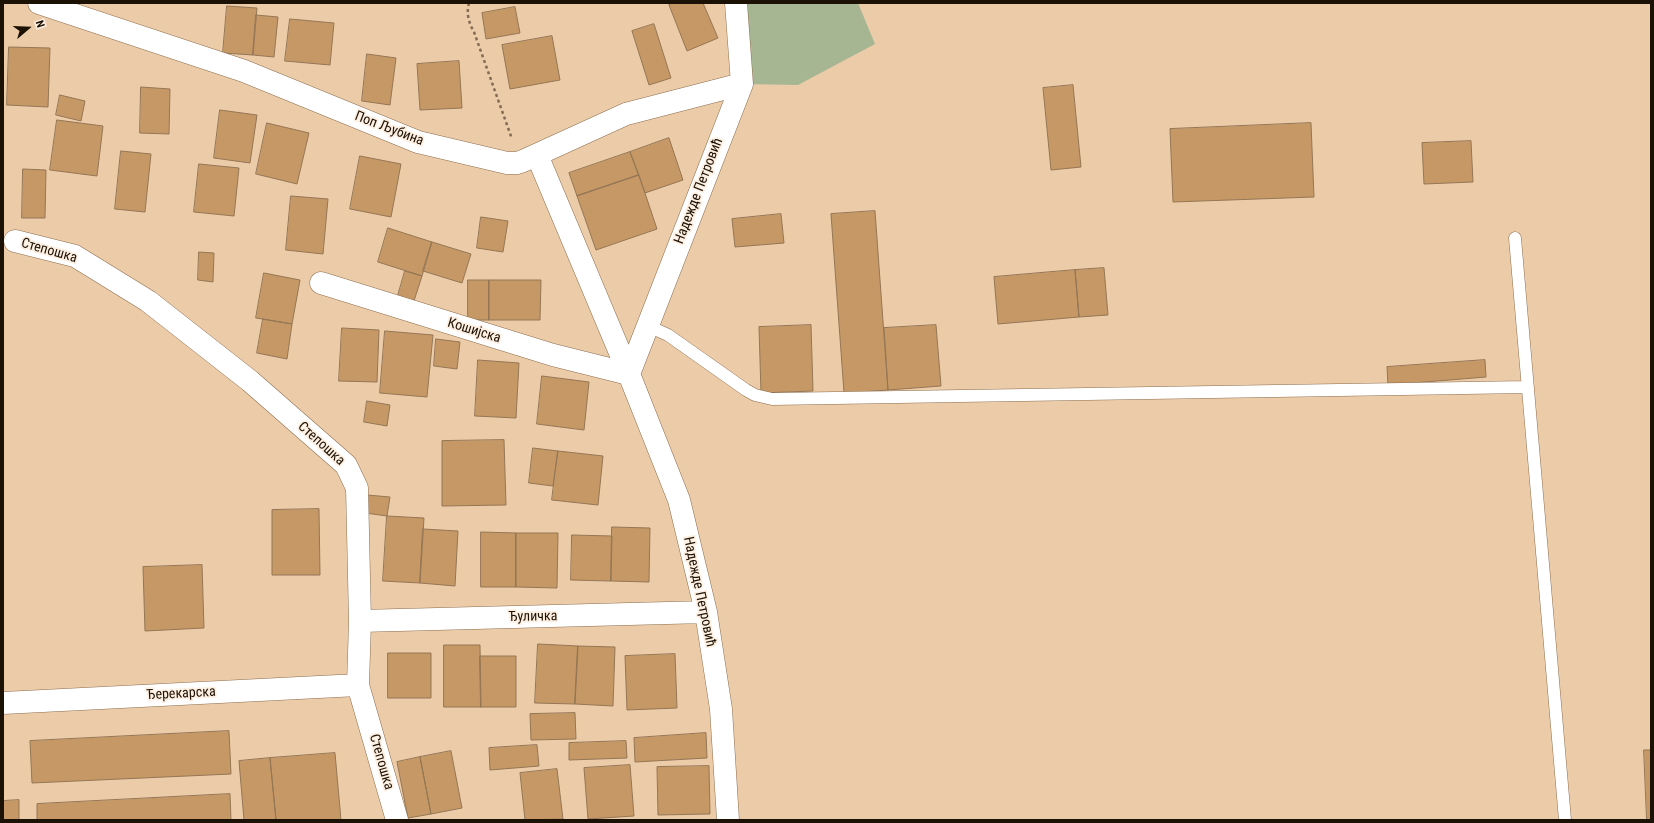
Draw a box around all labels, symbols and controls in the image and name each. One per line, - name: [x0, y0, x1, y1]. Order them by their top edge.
- north arrow: [8, 8, 48, 48]
- text: N: [33, 19, 47, 29]
- street label: Поп Љубина: [352, 108, 426, 150]
- street label: Надежде Петровић: [671, 136, 727, 246]
- street label: Степошка: [19, 235, 79, 267]
- street label: Кошијска: [445, 315, 503, 347]
- street label: Степошка: [294, 419, 348, 469]
- street label: Надежде Петровић: [679, 535, 719, 649]
- street label: Ђуличка: [508, 608, 558, 626]
- street label: Ђерекарска: [146, 684, 216, 704]
- street label: Степошка: [365, 732, 397, 792]

